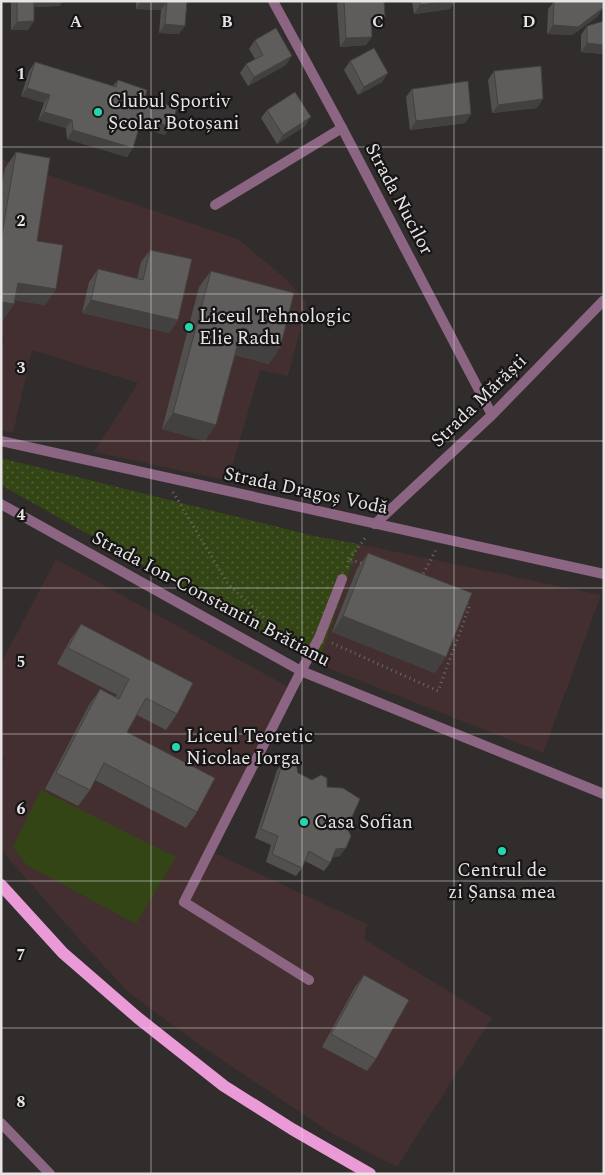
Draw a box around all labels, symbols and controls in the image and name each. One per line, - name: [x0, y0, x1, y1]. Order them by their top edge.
- text: A: [70, 10, 83, 34]
- text: B: [221, 10, 233, 34]
- text: C: [372, 10, 384, 34]
- text: D: [523, 10, 536, 34]
- text: 1: [17, 62, 25, 86]
- place label: Clubul Sportiv Școlar Botoșani: [108, 87, 239, 138]
- marker: Clubul Sportiv Școlar Botoșani: [92, 106, 104, 118]
- street label: Strada Nucilor: [357, 138, 441, 261]
- text: 2: [17, 209, 26, 233]
- place label: Liceul Tehnologic Elie Radu: [199, 302, 351, 353]
- marker: Liceul Tehnologic Elie Radu: [183, 321, 195, 333]
- street label: Strada Mărăști: [424, 347, 534, 455]
- text: 3: [17, 356, 26, 380]
- street label: Strada Dragoș Vodă: [221, 459, 392, 523]
- text: 4: [17, 503, 26, 527]
- street label: Strada Ion-Constantin Brătianu: [86, 524, 336, 675]
- text: 5: [17, 650, 25, 674]
- place label: Liceul Teoretic Nicolae Iorga: [186, 722, 313, 773]
- marker: Liceul Teoretic Nicolae Iorga: [170, 741, 182, 753]
- text: 6: [17, 797, 26, 821]
- place label: Casa Sofian: [314, 808, 413, 837]
- marker: Casa Sofian: [298, 816, 310, 828]
- marker: Centrul de zi Șansa mea: [496, 845, 508, 857]
- place label: Centrul de zi Șansa mea: [448, 856, 557, 907]
- text: 7: [17, 943, 26, 967]
- text: 8: [17, 1090, 26, 1114]

